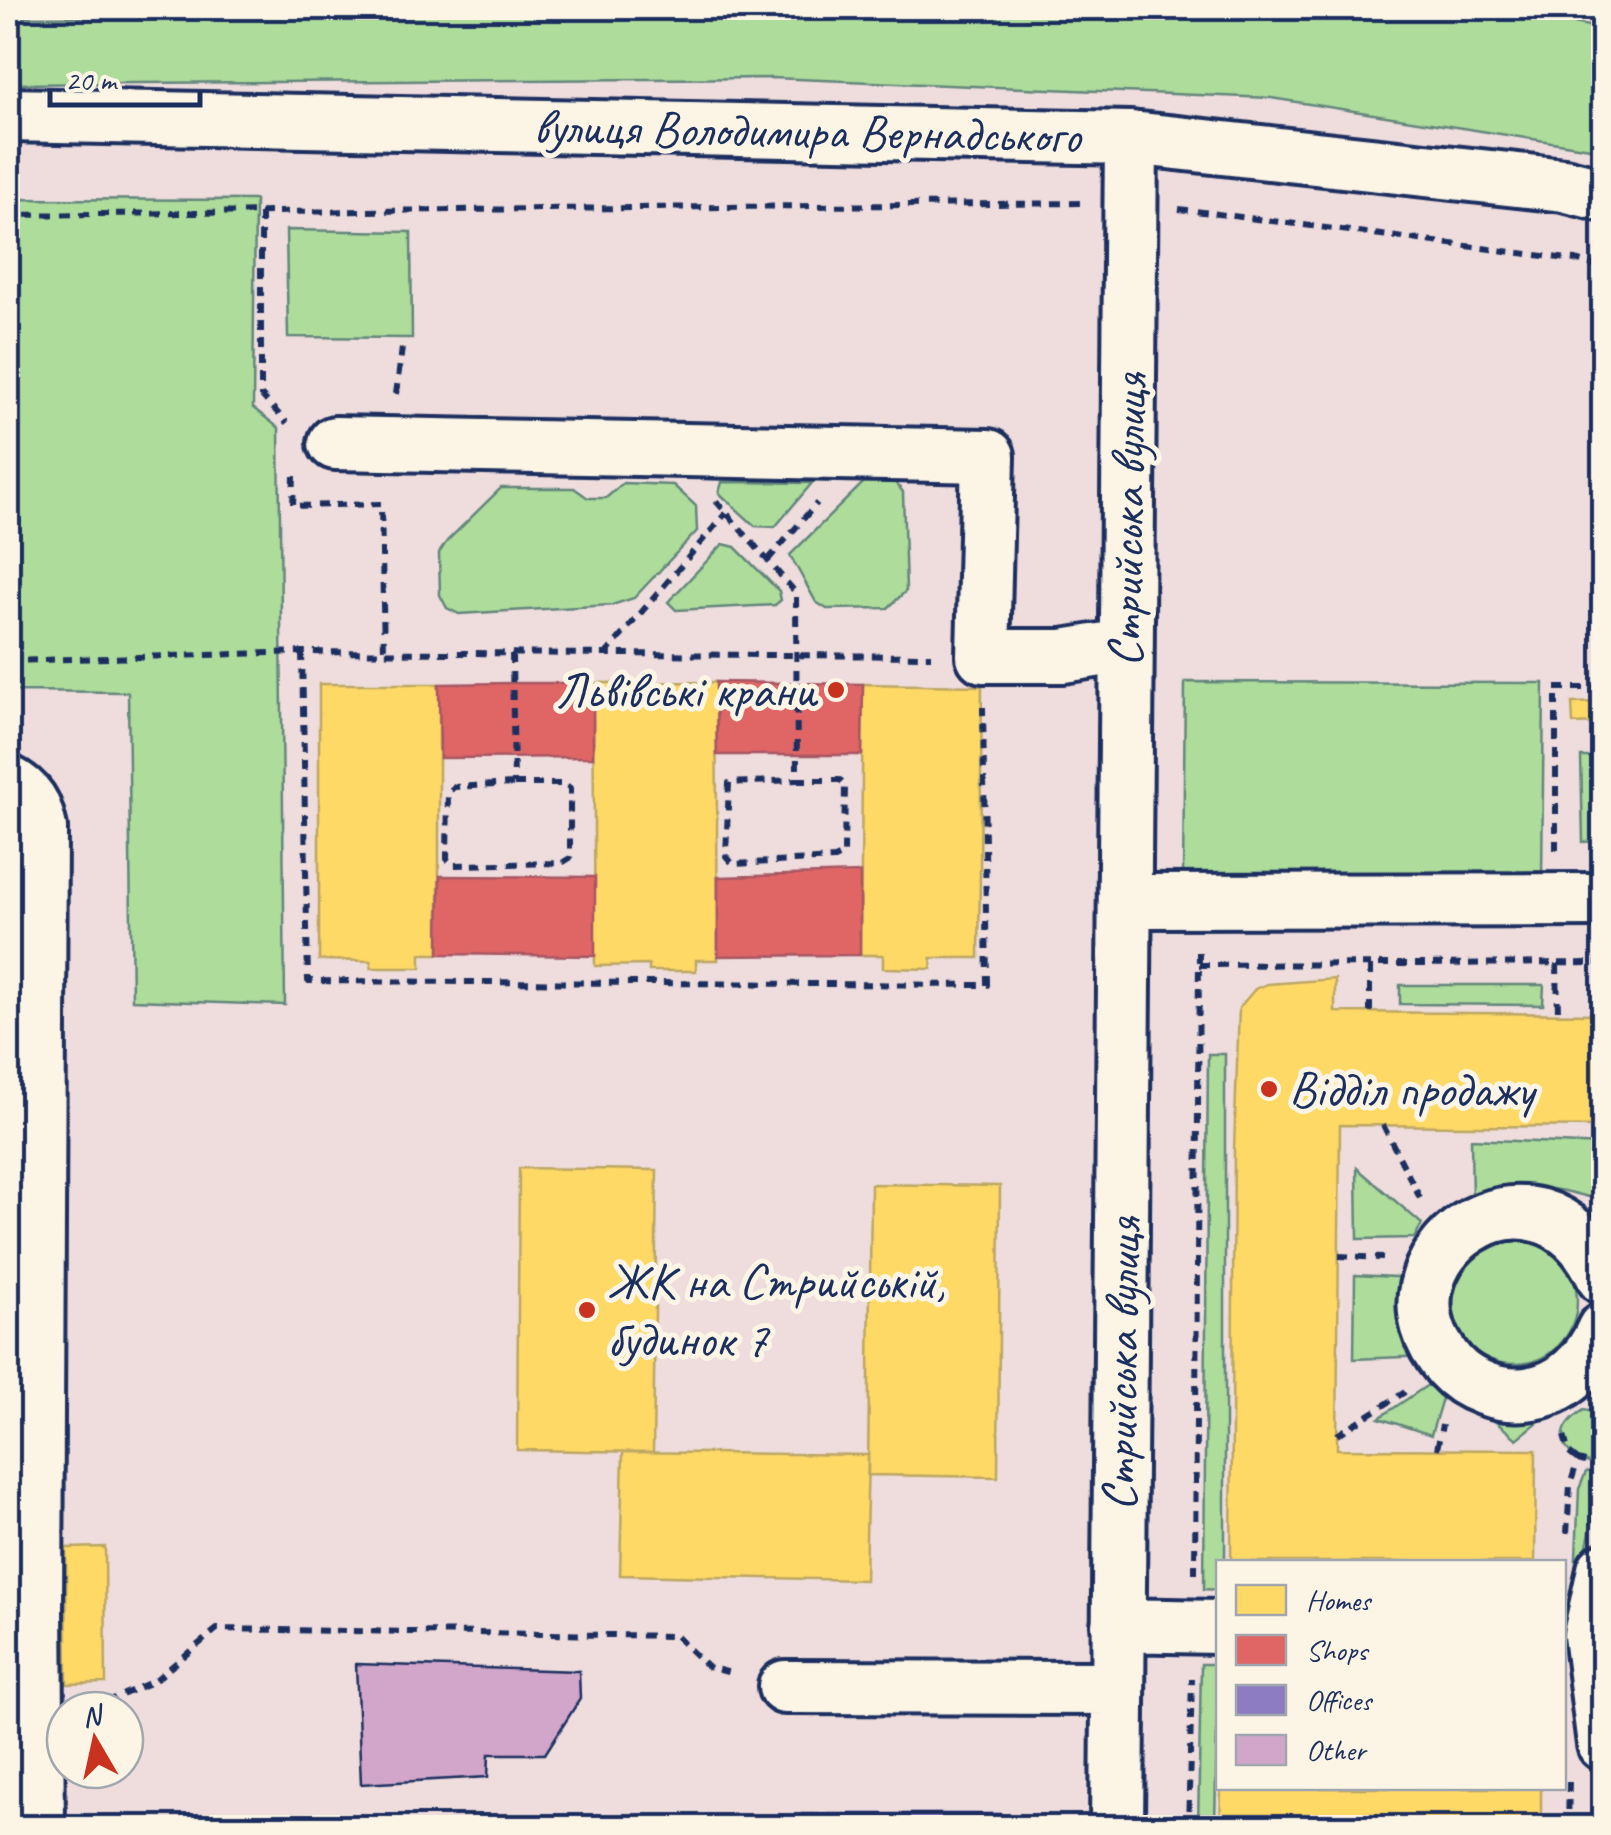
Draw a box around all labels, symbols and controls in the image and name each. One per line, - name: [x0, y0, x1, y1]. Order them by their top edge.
- scale bar: [50, 45, 200, 107]
- text: 20 m: [65, 61, 118, 99]
- street label: вулиця Володимира Вернадського: [533, 95, 1083, 167]
- street label: Стрийська вулиця: [1093, 371, 1161, 668]
- place label: Львівські крани: [556, 659, 819, 722]
- marker: Львівські крани: [825, 679, 847, 701]
- place label: Відділ продажу: [1289, 1058, 1538, 1121]
- marker: Відділ продажу: [1258, 1078, 1280, 1100]
- street label: Стрийська вулиця: [1087, 1215, 1155, 1512]
- place label: ЖК на Стрийській, будинок 7: [607, 1250, 946, 1371]
- marker: ЖК на Стрийській, будинок 7: [576, 1299, 598, 1321]
- legend: [1216, 1560, 1566, 1790]
- text: Homes: [1306, 1581, 1373, 1619]
- text: Shops: [1306, 1631, 1370, 1669]
- text: Offices: [1306, 1681, 1374, 1719]
- north arrow: [45, 1690, 145, 1790]
- text: N: [80, 1696, 107, 1734]
- text: Other: [1306, 1731, 1368, 1769]

